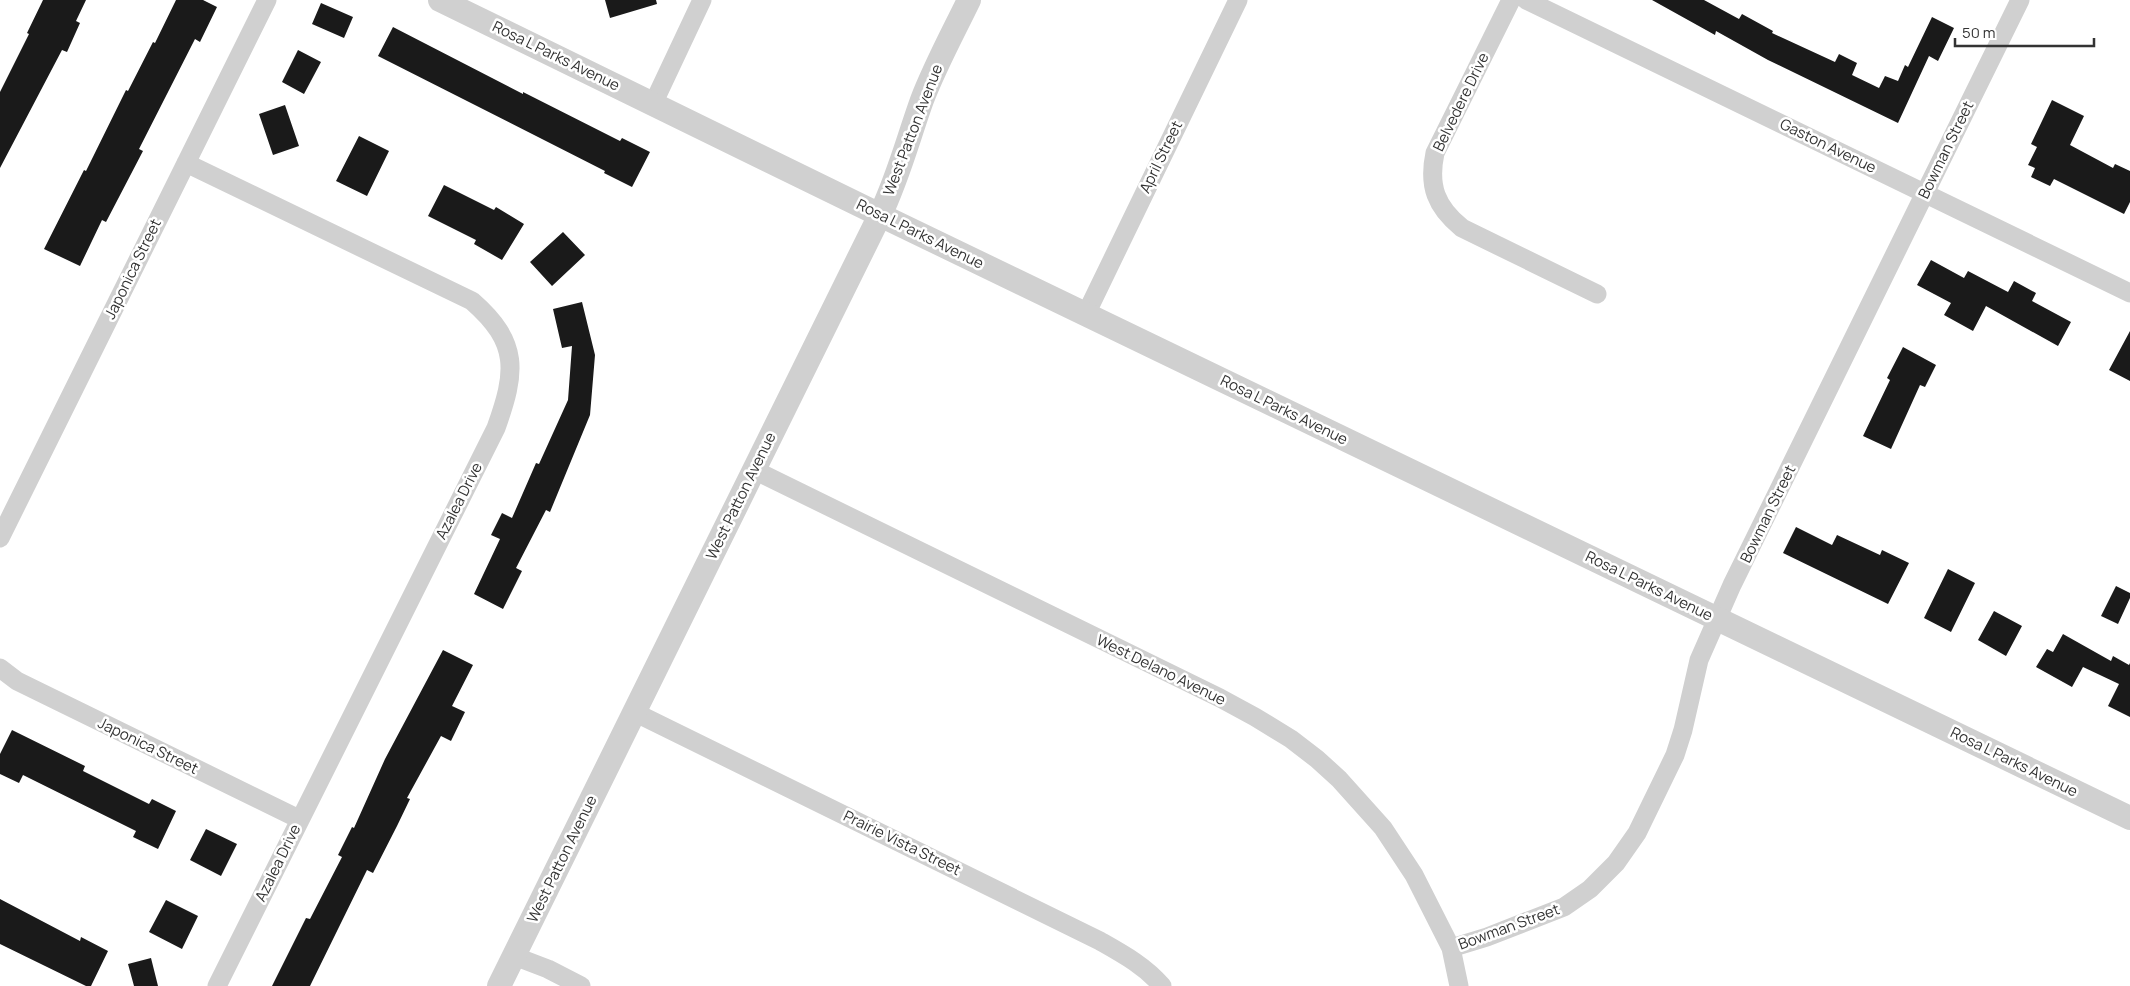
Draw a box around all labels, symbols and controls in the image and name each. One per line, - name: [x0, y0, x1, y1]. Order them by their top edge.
- scale bar: [1955, 15, 2094, 47]
- street label: Rosa L Parks Avenue: [489, 16, 624, 96]
- text: 50 m: [1962, 22, 1996, 43]
- street label: Belvedere Drive: [1428, 49, 1494, 155]
- street label: West Patton Avenue: [878, 61, 947, 199]
- street label: Bowman Street: [1913, 97, 1978, 202]
- street label: Gaston Avenue: [1777, 113, 1880, 178]
- street label: April Street: [1134, 117, 1187, 196]
- street label: Rosa L Parks Avenue: [853, 194, 988, 274]
- street label: Japonica Street: [99, 215, 166, 322]
- street label: Rosa L Parks Avenue: [1217, 370, 1352, 450]
- street label: West Patton Avenue: [701, 428, 781, 563]
- street label: Azalea Drive: [430, 458, 487, 543]
- street label: Bowman Street: [1735, 461, 1800, 566]
- street label: Rosa L Parks Avenue: [1582, 546, 1717, 626]
- street label: West Delano Avenue: [1093, 629, 1230, 710]
- street label: Japonica Street: [95, 712, 202, 779]
- street label: Rosa L Parks Avenue: [1947, 722, 2082, 802]
- street label: West Patton Avenue: [522, 791, 602, 926]
- street label: Prairie Vista Street: [840, 805, 964, 880]
- street label: Azalea Drive: [250, 820, 305, 905]
- street label: Bowman Street: [1455, 898, 1562, 955]

